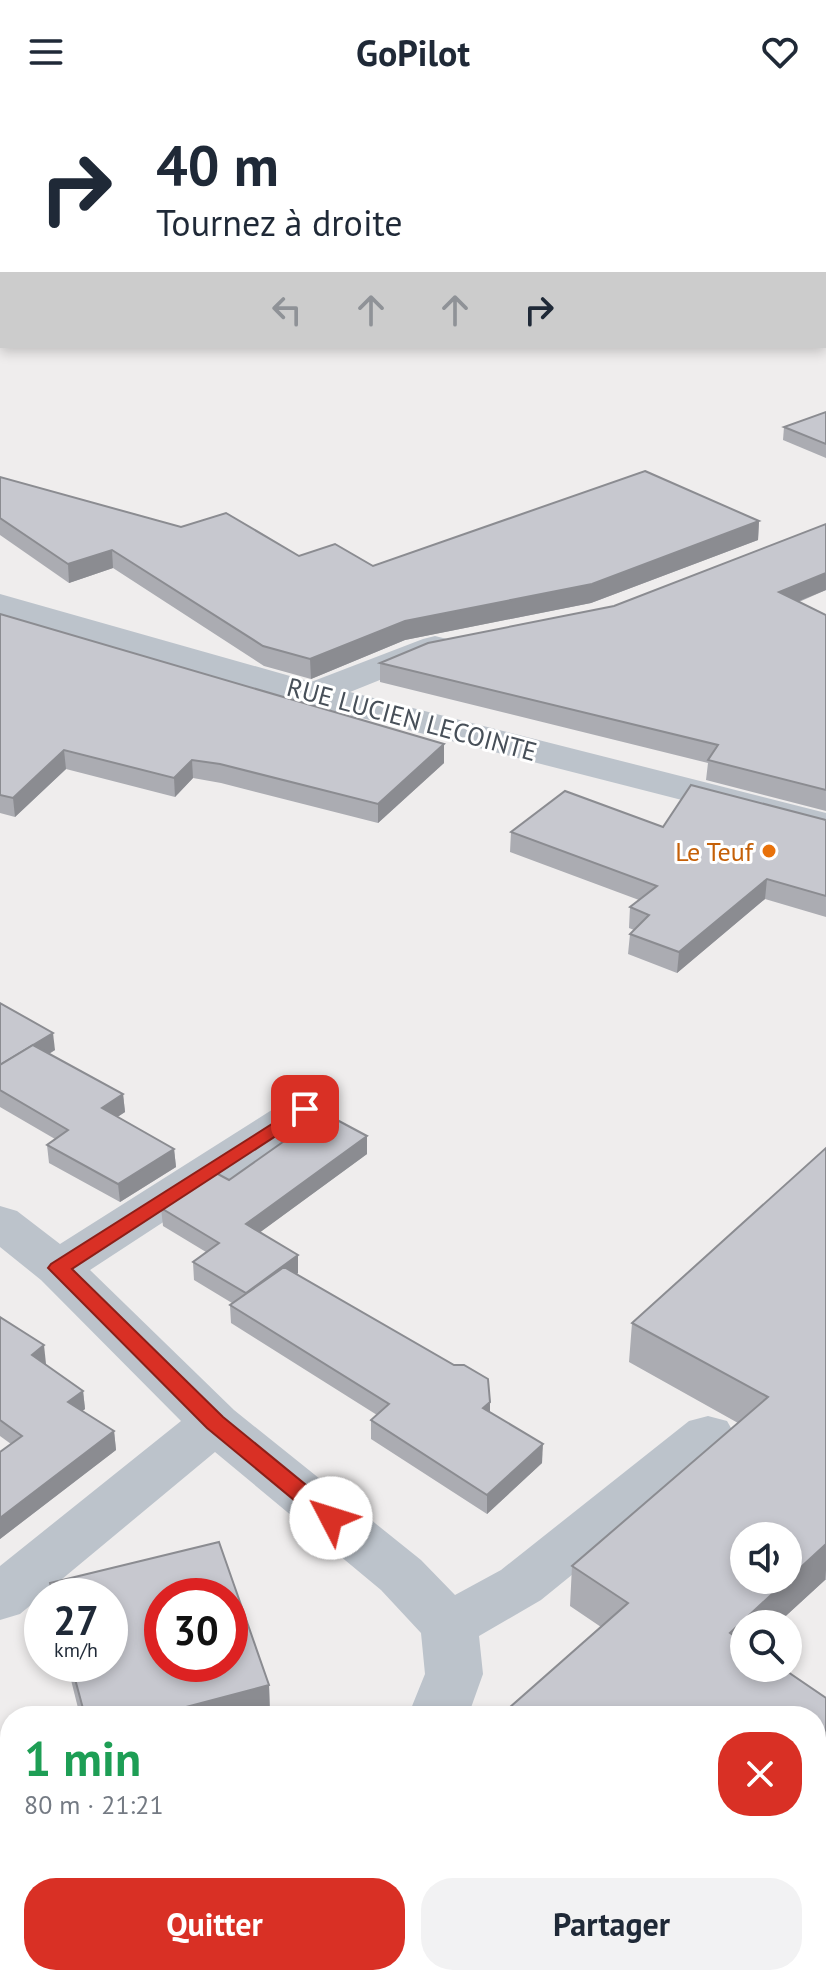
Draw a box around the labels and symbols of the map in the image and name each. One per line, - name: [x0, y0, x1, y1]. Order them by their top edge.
- street label: RUE LUCIEN LECOINTE: [283, 670, 541, 768]
- place label: Le Teuf: [675, 835, 755, 868]
- marker: Le Teuf: [760, 842, 778, 860]
- pin: [271, 1075, 339, 1143]
- position arrow: [289, 1476, 373, 1560]
- speed limit sign: 30: [144, 1578, 248, 1682]

